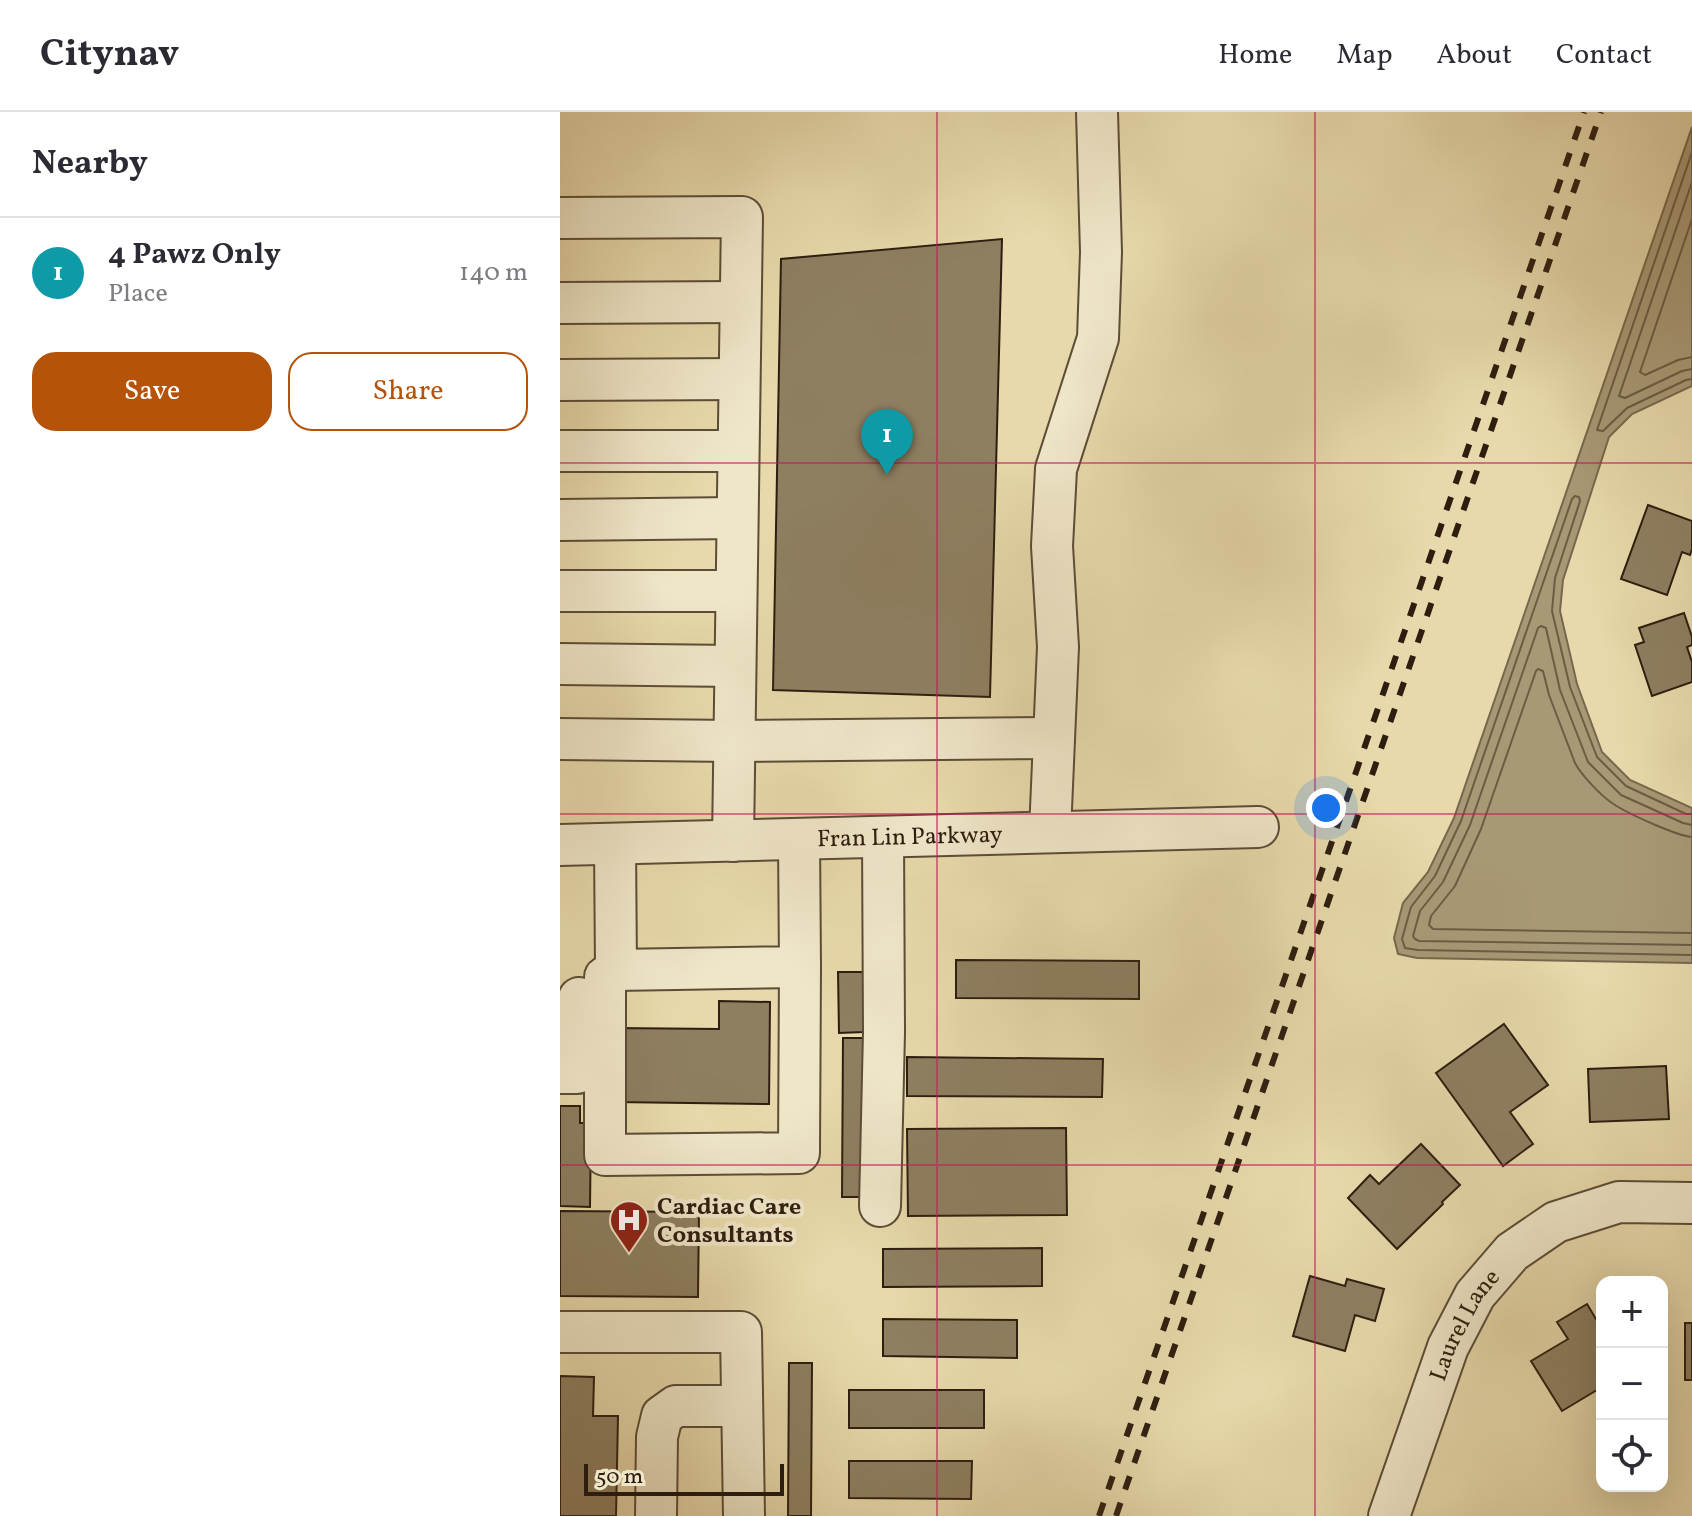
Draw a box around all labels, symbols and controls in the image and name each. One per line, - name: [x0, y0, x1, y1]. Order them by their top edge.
- text: Citynav: [40, 29, 179, 82]
- text: Home: [1218, 36, 1292, 75]
- text: Map: [1336, 36, 1392, 75]
- text: About: [1436, 36, 1512, 75]
- text: Contact: [1556, 36, 1652, 75]
- text: Nearby: [32, 141, 148, 188]
- text: 4 Pawz Only: [108, 234, 281, 276]
- text: 1: [53, 255, 63, 291]
- text: 140 m: [459, 255, 528, 291]
- text: Place: [108, 276, 168, 312]
- button: Save: [32, 352, 272, 431]
- button: Share: [288, 352, 528, 431]
- pin: 1: [861, 409, 913, 475]
- your location: [1306, 788, 1346, 828]
- street label: Fran Lin Parkway: [817, 819, 1003, 857]
- place label: Cardiac Care Consultants: [657, 1191, 801, 1253]
- hospital icon: Cardiac Care Consultants: [608, 1199, 650, 1254]
- street label: Laurel Lane: [1422, 1262, 1509, 1386]
- map controls: [1596, 1276, 1668, 1492]
- button: +: [1596, 1276, 1668, 1348]
- button: −: [1596, 1348, 1668, 1420]
- button: locate: [1596, 1420, 1668, 1492]
- scale bar: [584, 1460, 784, 1496]
- text: 50 m: [596, 1462, 643, 1493]

